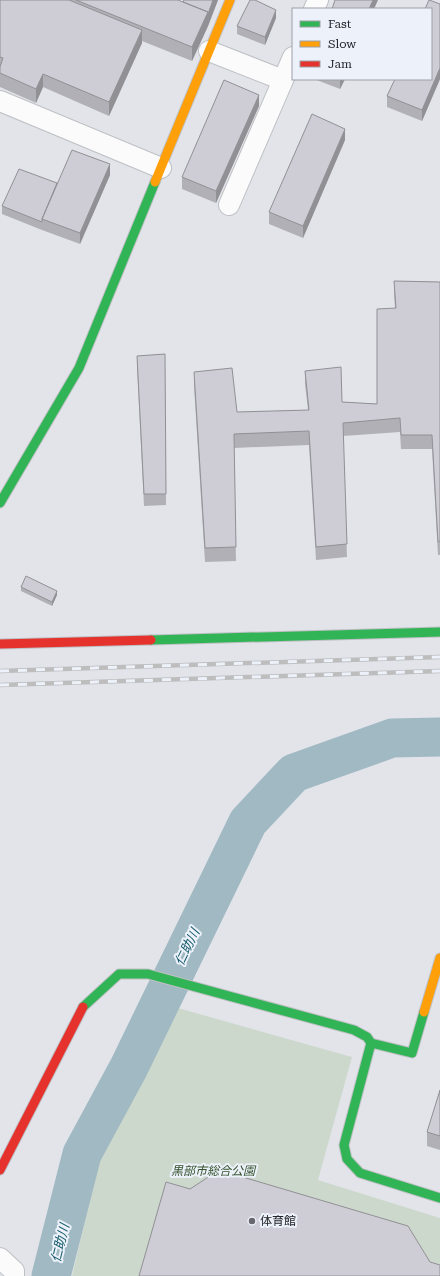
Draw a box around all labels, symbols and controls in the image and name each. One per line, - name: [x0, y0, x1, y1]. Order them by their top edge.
- legend: [292, 8, 432, 80]
- text: Fast: [328, 17, 352, 31]
- text: Slow: [328, 37, 356, 51]
- text: Jam: [328, 57, 352, 71]
- water label: 仁助川: [172, 924, 203, 968]
- park label: 黒部市総合公園: [171, 1164, 257, 1178]
- place label: 体育館: [260, 1214, 296, 1228]
- marker: 体育館: [247, 1216, 257, 1226]
- water label: 仁助川: [48, 1220, 72, 1264]

